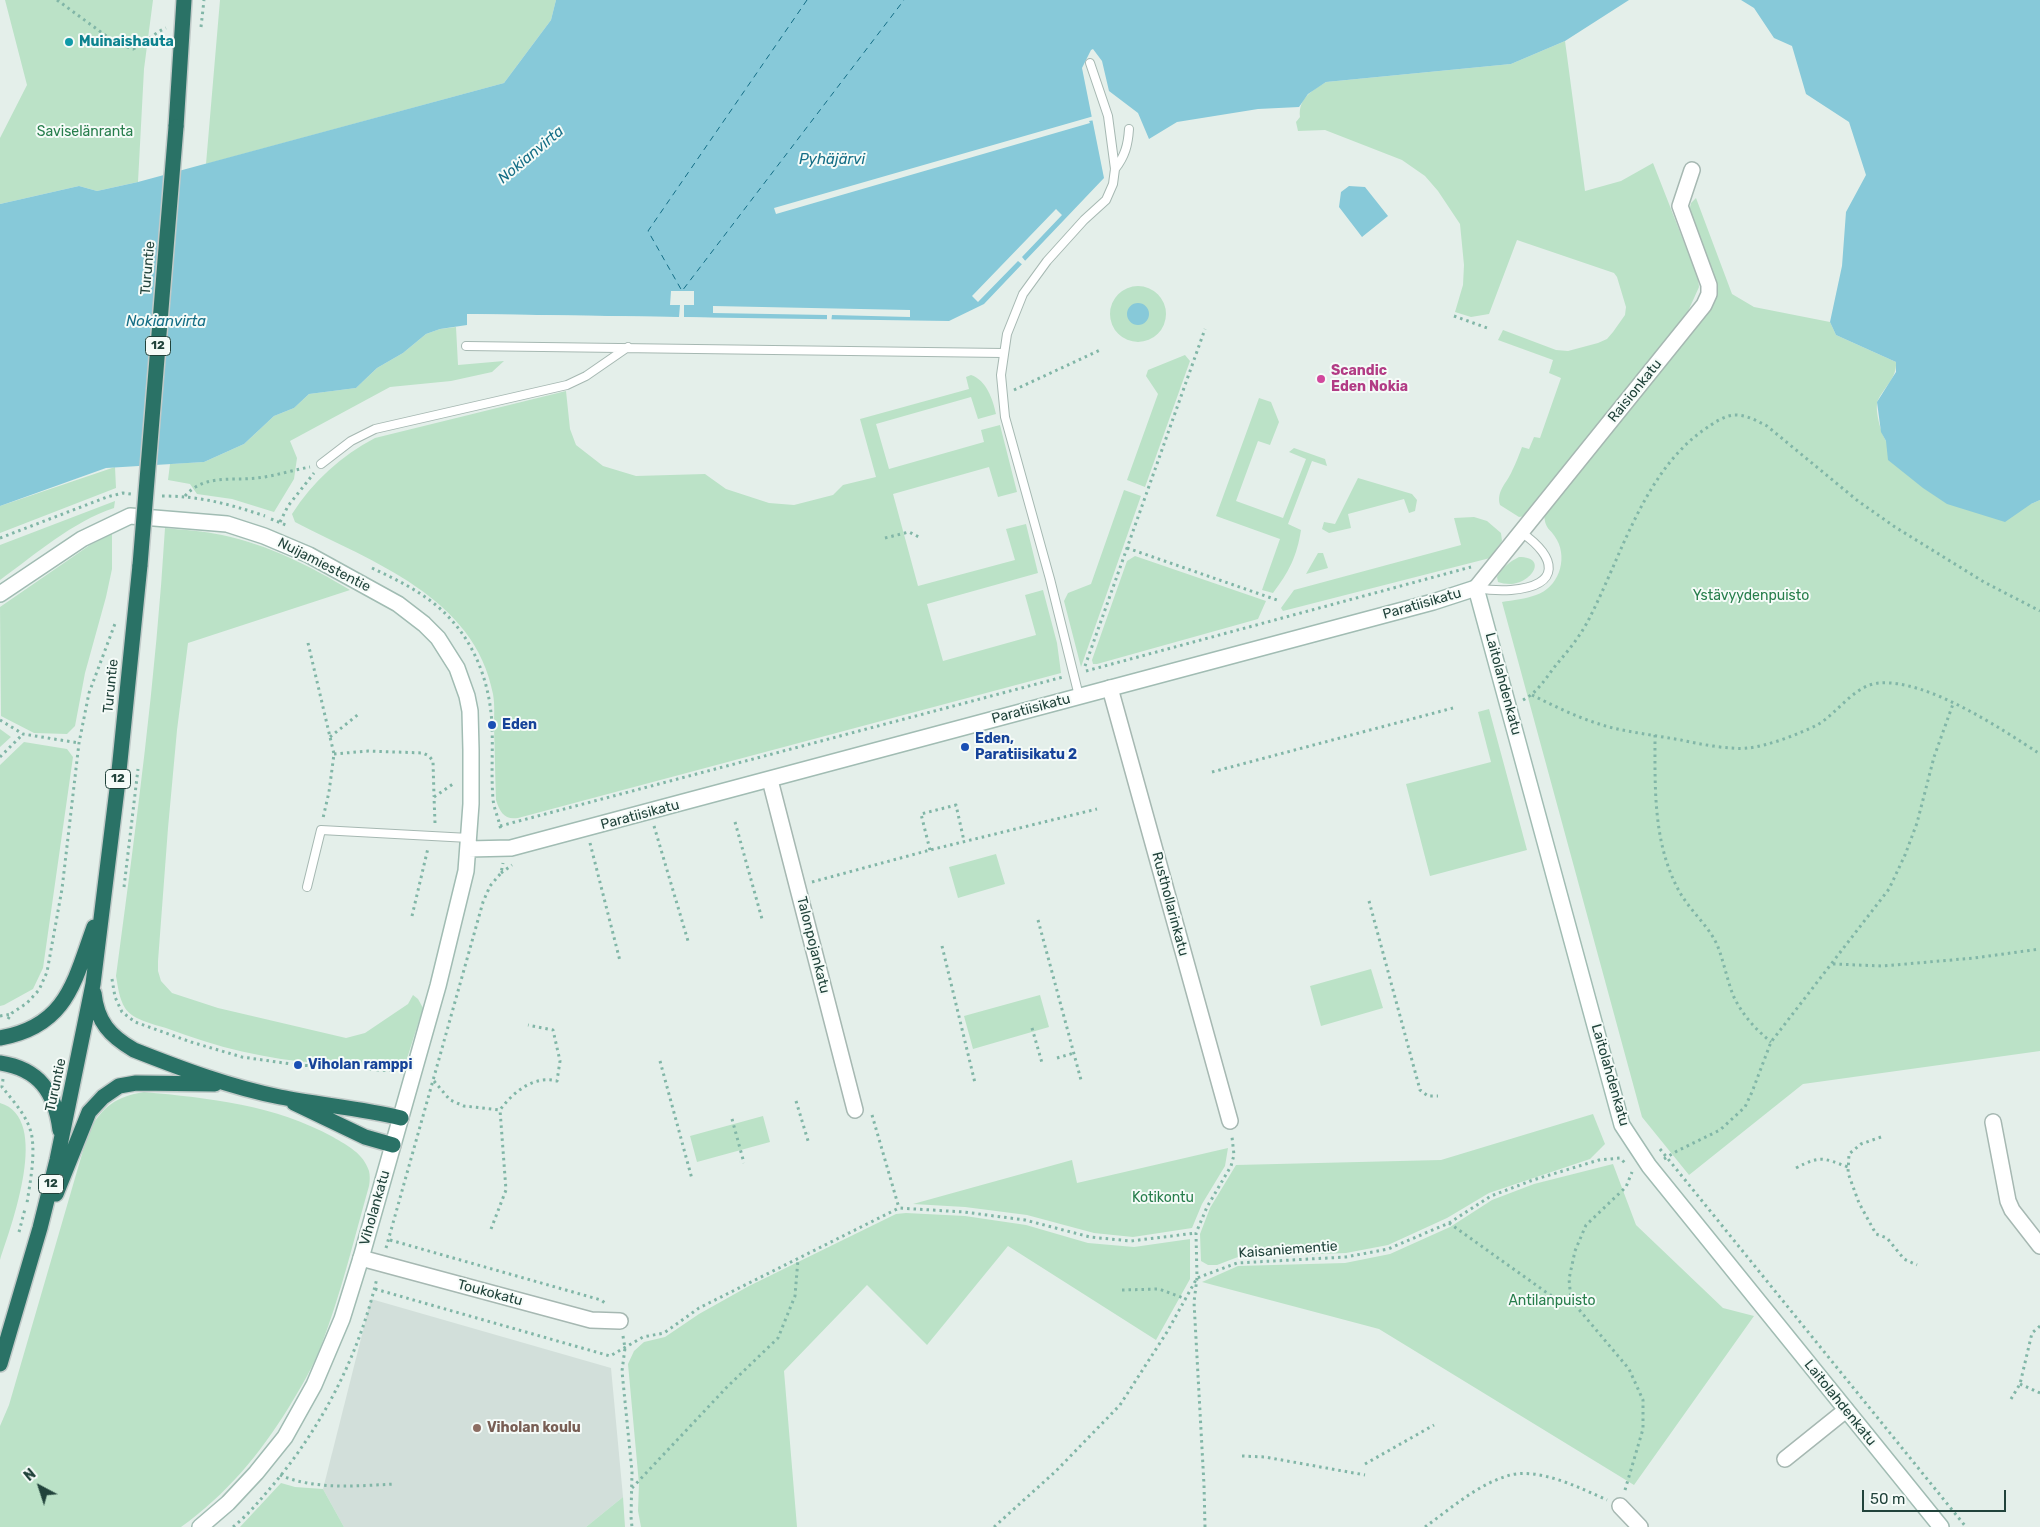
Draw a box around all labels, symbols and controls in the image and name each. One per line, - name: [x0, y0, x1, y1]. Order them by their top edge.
- place label: Muinaishauta: [79, 34, 174, 50]
- marker: Muinaishauta: [63, 36, 75, 48]
- water label: Nokianvirta: [494, 122, 568, 188]
- park label: Saviselänranta: [37, 124, 133, 140]
- water label: Pyhäjärvi: [799, 151, 865, 169]
- street label: Turuntie: [137, 240, 159, 296]
- water label: Nokianvirta: [126, 313, 206, 331]
- road number: 12: [146, 336, 170, 356]
- street label: Raisionkatu: [1605, 356, 1665, 426]
- place label: Scandic Eden Nokia: [1331, 363, 1408, 396]
- marker: Scandic Eden Nokia: [1315, 373, 1327, 385]
- street label: Nuijamiestentie: [275, 534, 373, 596]
- street label: Paratiisikatu: [1381, 585, 1463, 623]
- park label: Ystävyydenpuisto: [1693, 588, 1809, 604]
- street label: Laitolahdenkatu: [1481, 631, 1525, 737]
- street label: Turuntie: [100, 658, 122, 714]
- street label: Paratiisikatu: [990, 690, 1072, 728]
- place label: Eden: [502, 717, 537, 733]
- marker: Eden: [486, 719, 498, 731]
- place label: Eden, Paratiisikatu 2: [975, 731, 1077, 764]
- marker: Eden, Paratiisikatu 2: [959, 741, 971, 753]
- road number: 12: [106, 770, 130, 789]
- street label: Paratiisikatu: [599, 796, 681, 834]
- street label: Rusthollarinkatu: [1148, 850, 1192, 958]
- street label: Talonpojankatu: [793, 895, 833, 995]
- street label: Laitolahdenkatu: [1587, 1022, 1633, 1128]
- street label: Turuntie: [42, 1057, 70, 1113]
- place label: Viholan ramppi: [308, 1057, 412, 1073]
- marker: Viholan ramppi: [292, 1059, 304, 1071]
- street label: Viholankatu: [356, 1169, 394, 1247]
- road number: 12: [38, 1174, 64, 1194]
- park label: Kotikontu: [1132, 1190, 1194, 1206]
- street label: Kaisaniementie: [1238, 1238, 1338, 1262]
- street label: Toukokatu: [456, 1276, 524, 1310]
- park label: Antilanpuisto: [1508, 1293, 1596, 1309]
- street label: Laitolahdenkatu: [1800, 1357, 1880, 1449]
- place label: Viholan koulu: [487, 1420, 581, 1436]
- marker: Viholan koulu: [471, 1422, 483, 1434]
- north arrow: [15, 1462, 65, 1512]
- text: N: [21, 1465, 39, 1485]
- scale bar: [1865, 1480, 2009, 1512]
- text: 50 m: [1870, 1490, 1905, 1508]

